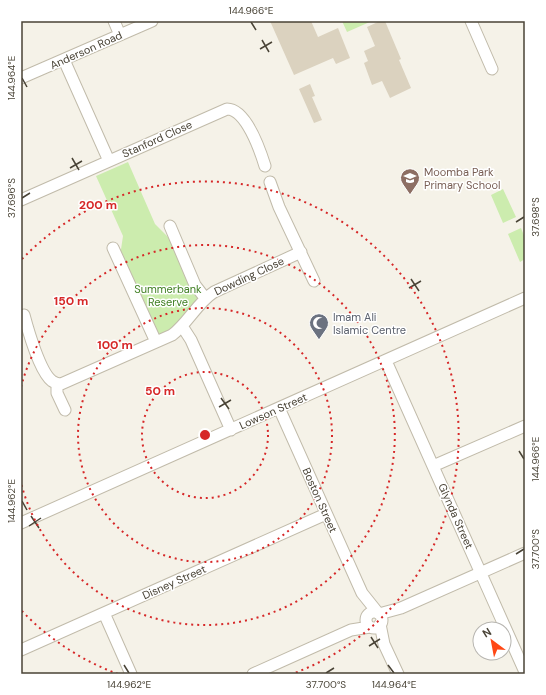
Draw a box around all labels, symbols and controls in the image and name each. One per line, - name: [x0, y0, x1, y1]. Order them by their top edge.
- text: 144.966°E: [229, 4, 274, 17]
- street label: Anderson Road: [48, 28, 124, 72]
- text: 144.964°E: [5, 55, 18, 100]
- street label: Stanford Close: [120, 117, 194, 161]
- place label: Moomba Park Primary School: [424, 165, 500, 192]
- school or university icon: Moomba Park Primary School: [399, 167, 421, 195]
- text: 37.696°S: [5, 178, 18, 218]
- text: 200 m: [79, 197, 117, 213]
- text: 37.698°S: [529, 197, 542, 237]
- street label: Dowding Close: [212, 254, 286, 298]
- park label: Summerbank Reserve: [134, 282, 202, 309]
- text: 150 m: [54, 293, 88, 309]
- place label: Imam Ali Islamic Centre: [333, 310, 406, 337]
- mosque icon: Imam Ali Islamic Centre: [308, 312, 330, 340]
- text: 100 m: [97, 337, 133, 353]
- text: 50 m: [145, 383, 175, 399]
- street label: Lowson Street: [237, 390, 309, 432]
- centre of rings: [198, 428, 212, 442]
- text: 144.966°E: [529, 436, 542, 481]
- street label: Boston Street: [299, 465, 341, 535]
- text: 144.962°E: [5, 479, 18, 523]
- street label: Glynda Street: [435, 481, 477, 551]
- text: 37.700°S: [529, 529, 542, 569]
- street label: Disney Street: [140, 562, 208, 602]
- north arrow: [472, 621, 512, 661]
- text: N: [480, 624, 494, 641]
- text: 144.962°E: [107, 678, 151, 691]
- text: 37.700°S: [306, 678, 346, 691]
- text: 144.964°E: [372, 678, 417, 691]

